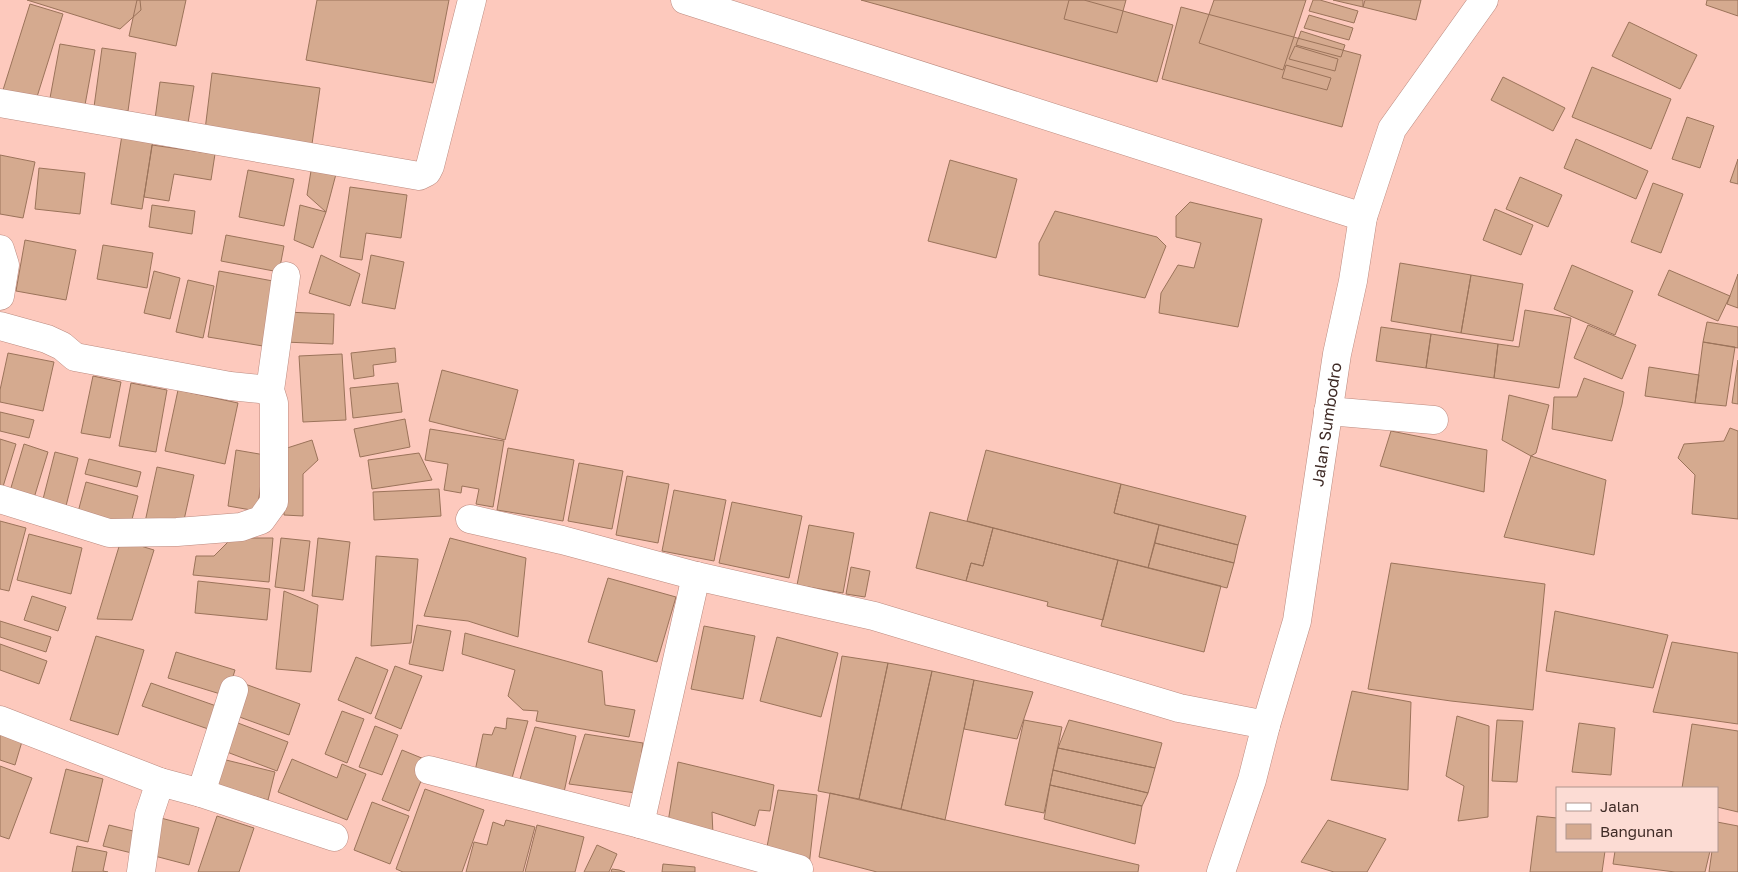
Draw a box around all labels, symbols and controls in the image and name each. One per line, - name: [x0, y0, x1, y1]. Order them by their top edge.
- street label: Jalan Sumbodro: [1307, 361, 1346, 488]
- legend: [1556, 787, 1718, 852]
- text: Jalan: [1600, 797, 1639, 815]
- text: Bangunan: [1600, 822, 1673, 840]

